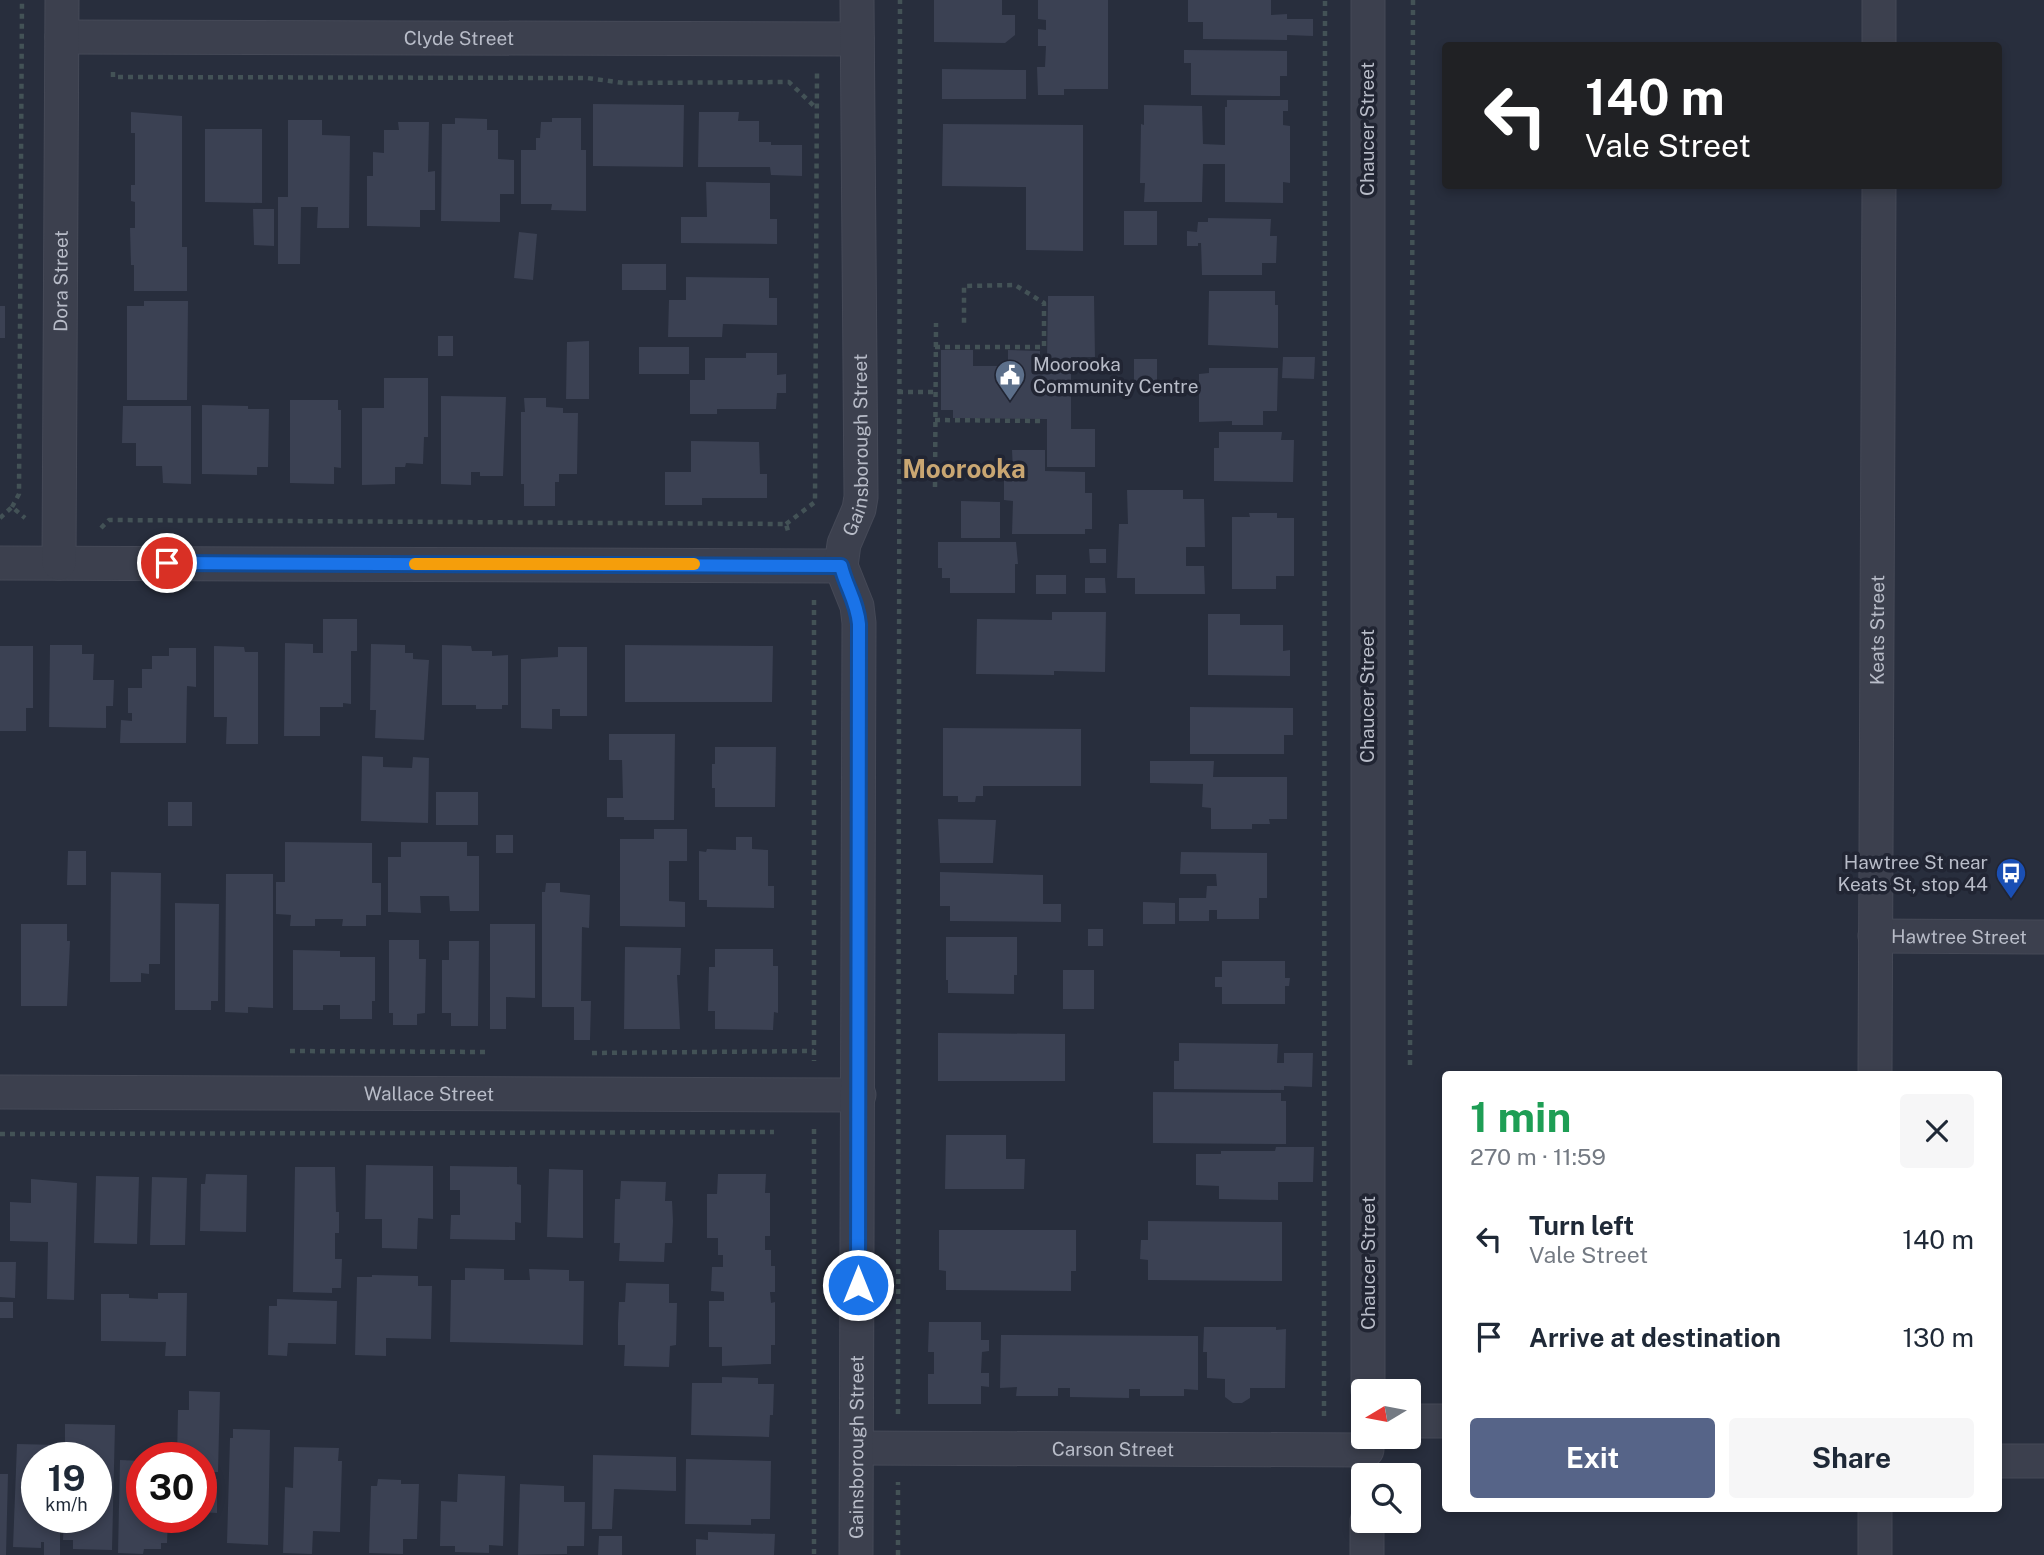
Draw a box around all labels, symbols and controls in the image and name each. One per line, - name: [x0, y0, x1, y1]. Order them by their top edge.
- street label: Clyde Street: [404, 27, 514, 49]
- street label: Chaucer Street: [1356, 62, 1378, 196]
- text: 140 m: [1585, 68, 1725, 126]
- icon: left: [1470, 70, 1561, 161]
- text: Vale Street: [1585, 127, 1751, 164]
- street label: Dora Street: [49, 230, 72, 332]
- place label: Moorooka Community Centre: [1033, 353, 1198, 397]
- street label: Gainsborough Street: [838, 354, 872, 539]
- public building icon: Moorooka Community Centre: [993, 358, 1027, 402]
- district label: Moorooka: [902, 453, 1026, 484]
- pin: [137, 533, 197, 593]
- icon: arrive: [148, 544, 186, 582]
- street label: Keats Street: [1866, 575, 1888, 685]
- street label: Chaucer Street: [1356, 629, 1378, 763]
- place label: Hawtree St near Keats St, stop 44: [1838, 851, 1988, 895]
- bus stop icon: Hawtree St near Keats St, stop 44: [1994, 856, 2028, 900]
- street label: Hawtree Street: [1891, 925, 2027, 948]
- street label: Wallace Street: [364, 1082, 494, 1105]
- text: 1 min: [1470, 1092, 1571, 1141]
- button: close: [1900, 1094, 1974, 1168]
- text: 270 m · 11:59: [1470, 1143, 1606, 1170]
- street label: Chaucer Street: [1357, 1196, 1379, 1330]
- text: Turn left: [1529, 1210, 1634, 1241]
- icon: left: [1470, 1220, 1508, 1258]
- text: 140 m: [1902, 1224, 1974, 1255]
- text: Vale Street: [1529, 1241, 1648, 1268]
- position arrow: [821, 1248, 895, 1322]
- icon: arrive: [1470, 1318, 1508, 1356]
- text: Arrive at destination: [1529, 1322, 1781, 1353]
- text: 130 m: [1902, 1322, 1974, 1353]
- street label: Gainsborough Street: [845, 1355, 868, 1539]
- north arrow: [1351, 1379, 1421, 1449]
- map controls: [1351, 1379, 1421, 1533]
- button: Exit: [1470, 1418, 1715, 1498]
- button: Share: [1729, 1418, 1974, 1498]
- street label: Carson Street: [1052, 1438, 1174, 1460]
- speed limit sign: 30: [126, 1442, 217, 1533]
- text: 19: [47, 1458, 86, 1499]
- button: search: [1351, 1463, 1421, 1533]
- text: km/h: [45, 1494, 88, 1515]

